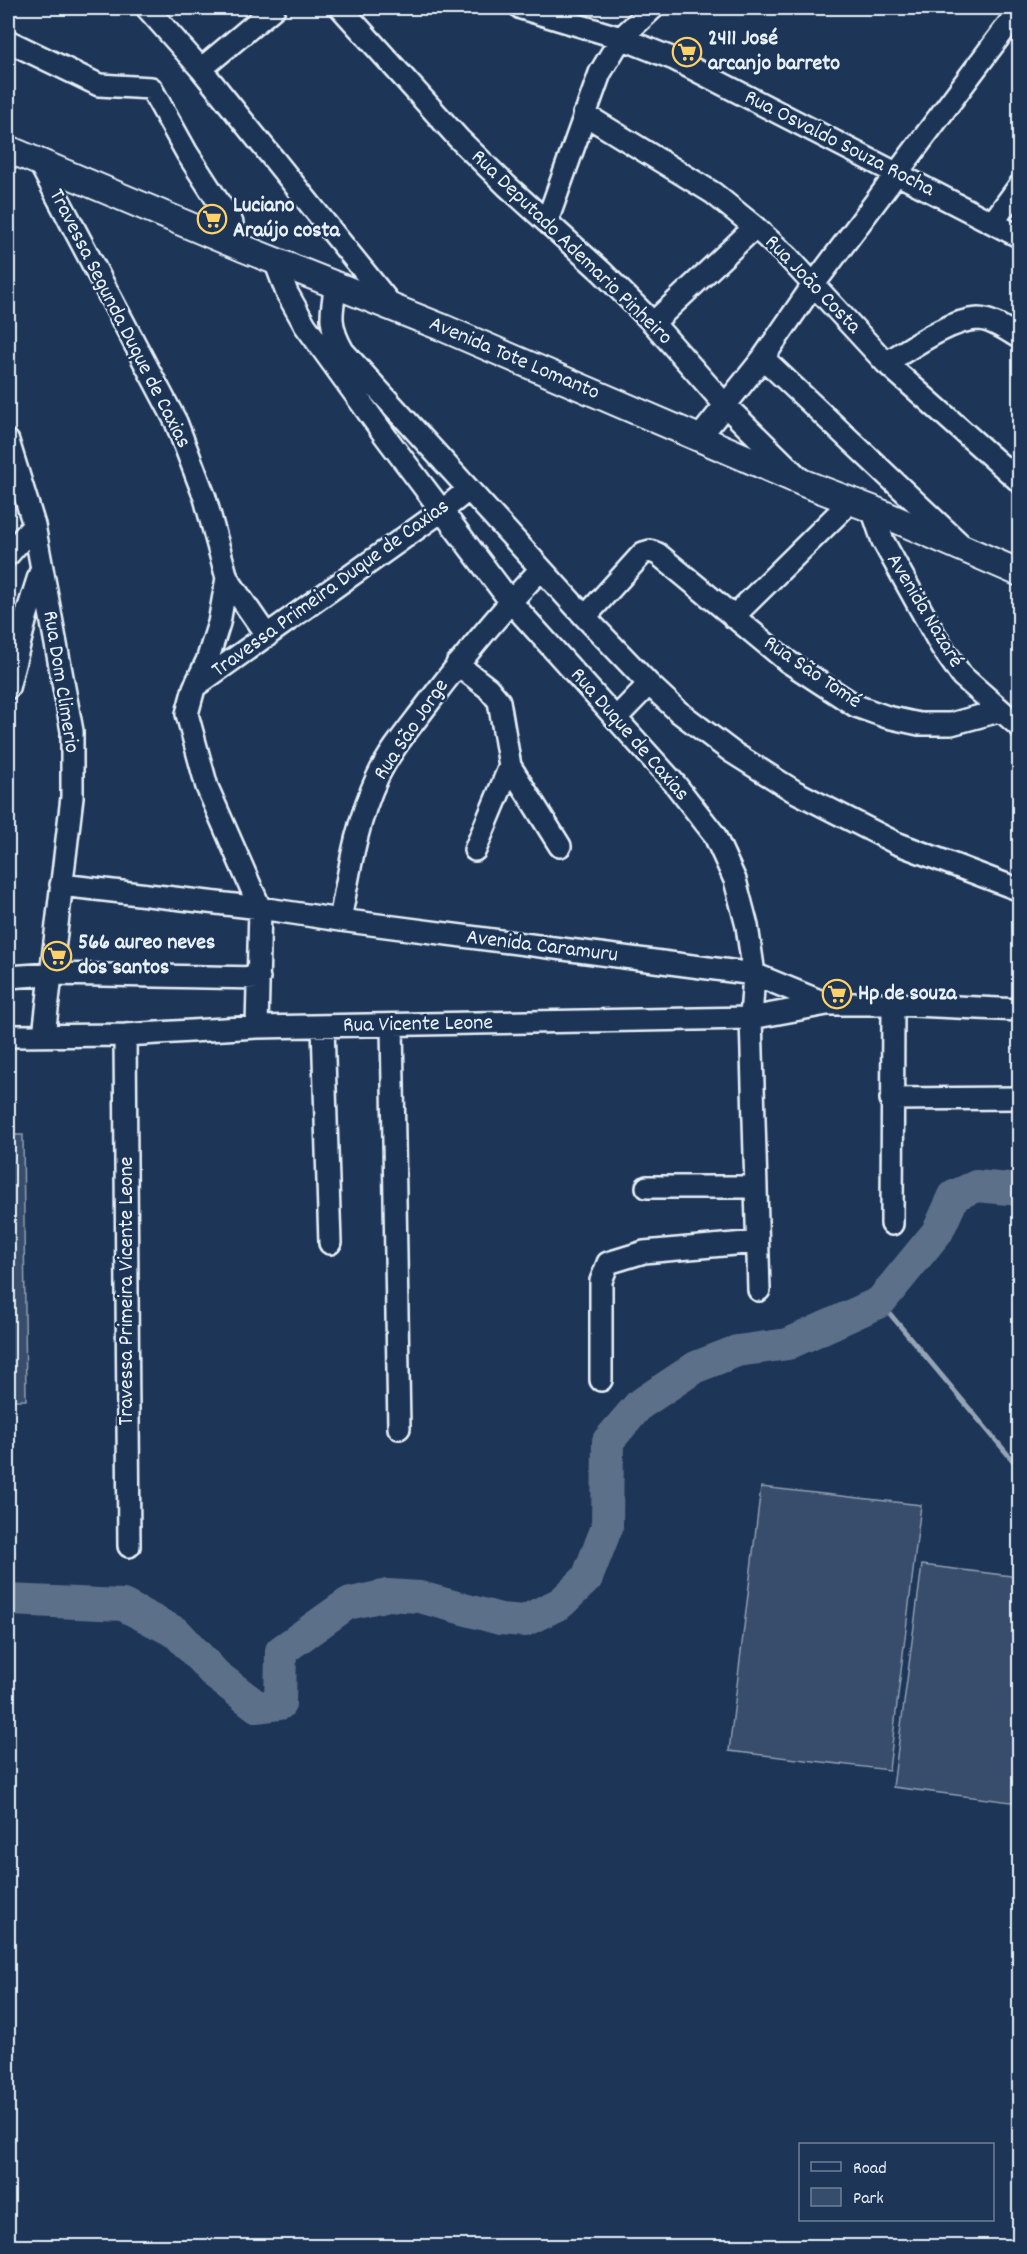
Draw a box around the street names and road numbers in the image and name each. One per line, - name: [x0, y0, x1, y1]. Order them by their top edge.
- street label: Rua Osvaldo Souza Rocha: [739, 83, 940, 206]
- street label: Rua Deputado Ademario Pinheiro: [463, 143, 679, 353]
- street label: Travessa Segunda Duque de Caxias: [40, 184, 198, 454]
- street label: Rua João Costa: [757, 228, 868, 342]
- street label: Avenida Tote Lomanto: [424, 309, 604, 409]
- street label: Travessa Primeira Duque de Caxias: [206, 492, 456, 686]
- street label: Avenida Nazaré: [878, 548, 970, 674]
- street label: Rua Dom Climerio: [33, 609, 87, 755]
- street label: Rua São Tomé: [757, 629, 867, 717]
- street label: Rua Duque de Caxias: [562, 661, 696, 809]
- street label: Rua São Jorge: [367, 673, 457, 787]
- street label: Avenida Caramuru: [464, 922, 620, 972]
- street label: Rua Vicente Leone: [343, 1008, 493, 1042]
- street label: Travessa Primeira Vicente Leone: [112, 1157, 143, 1425]

